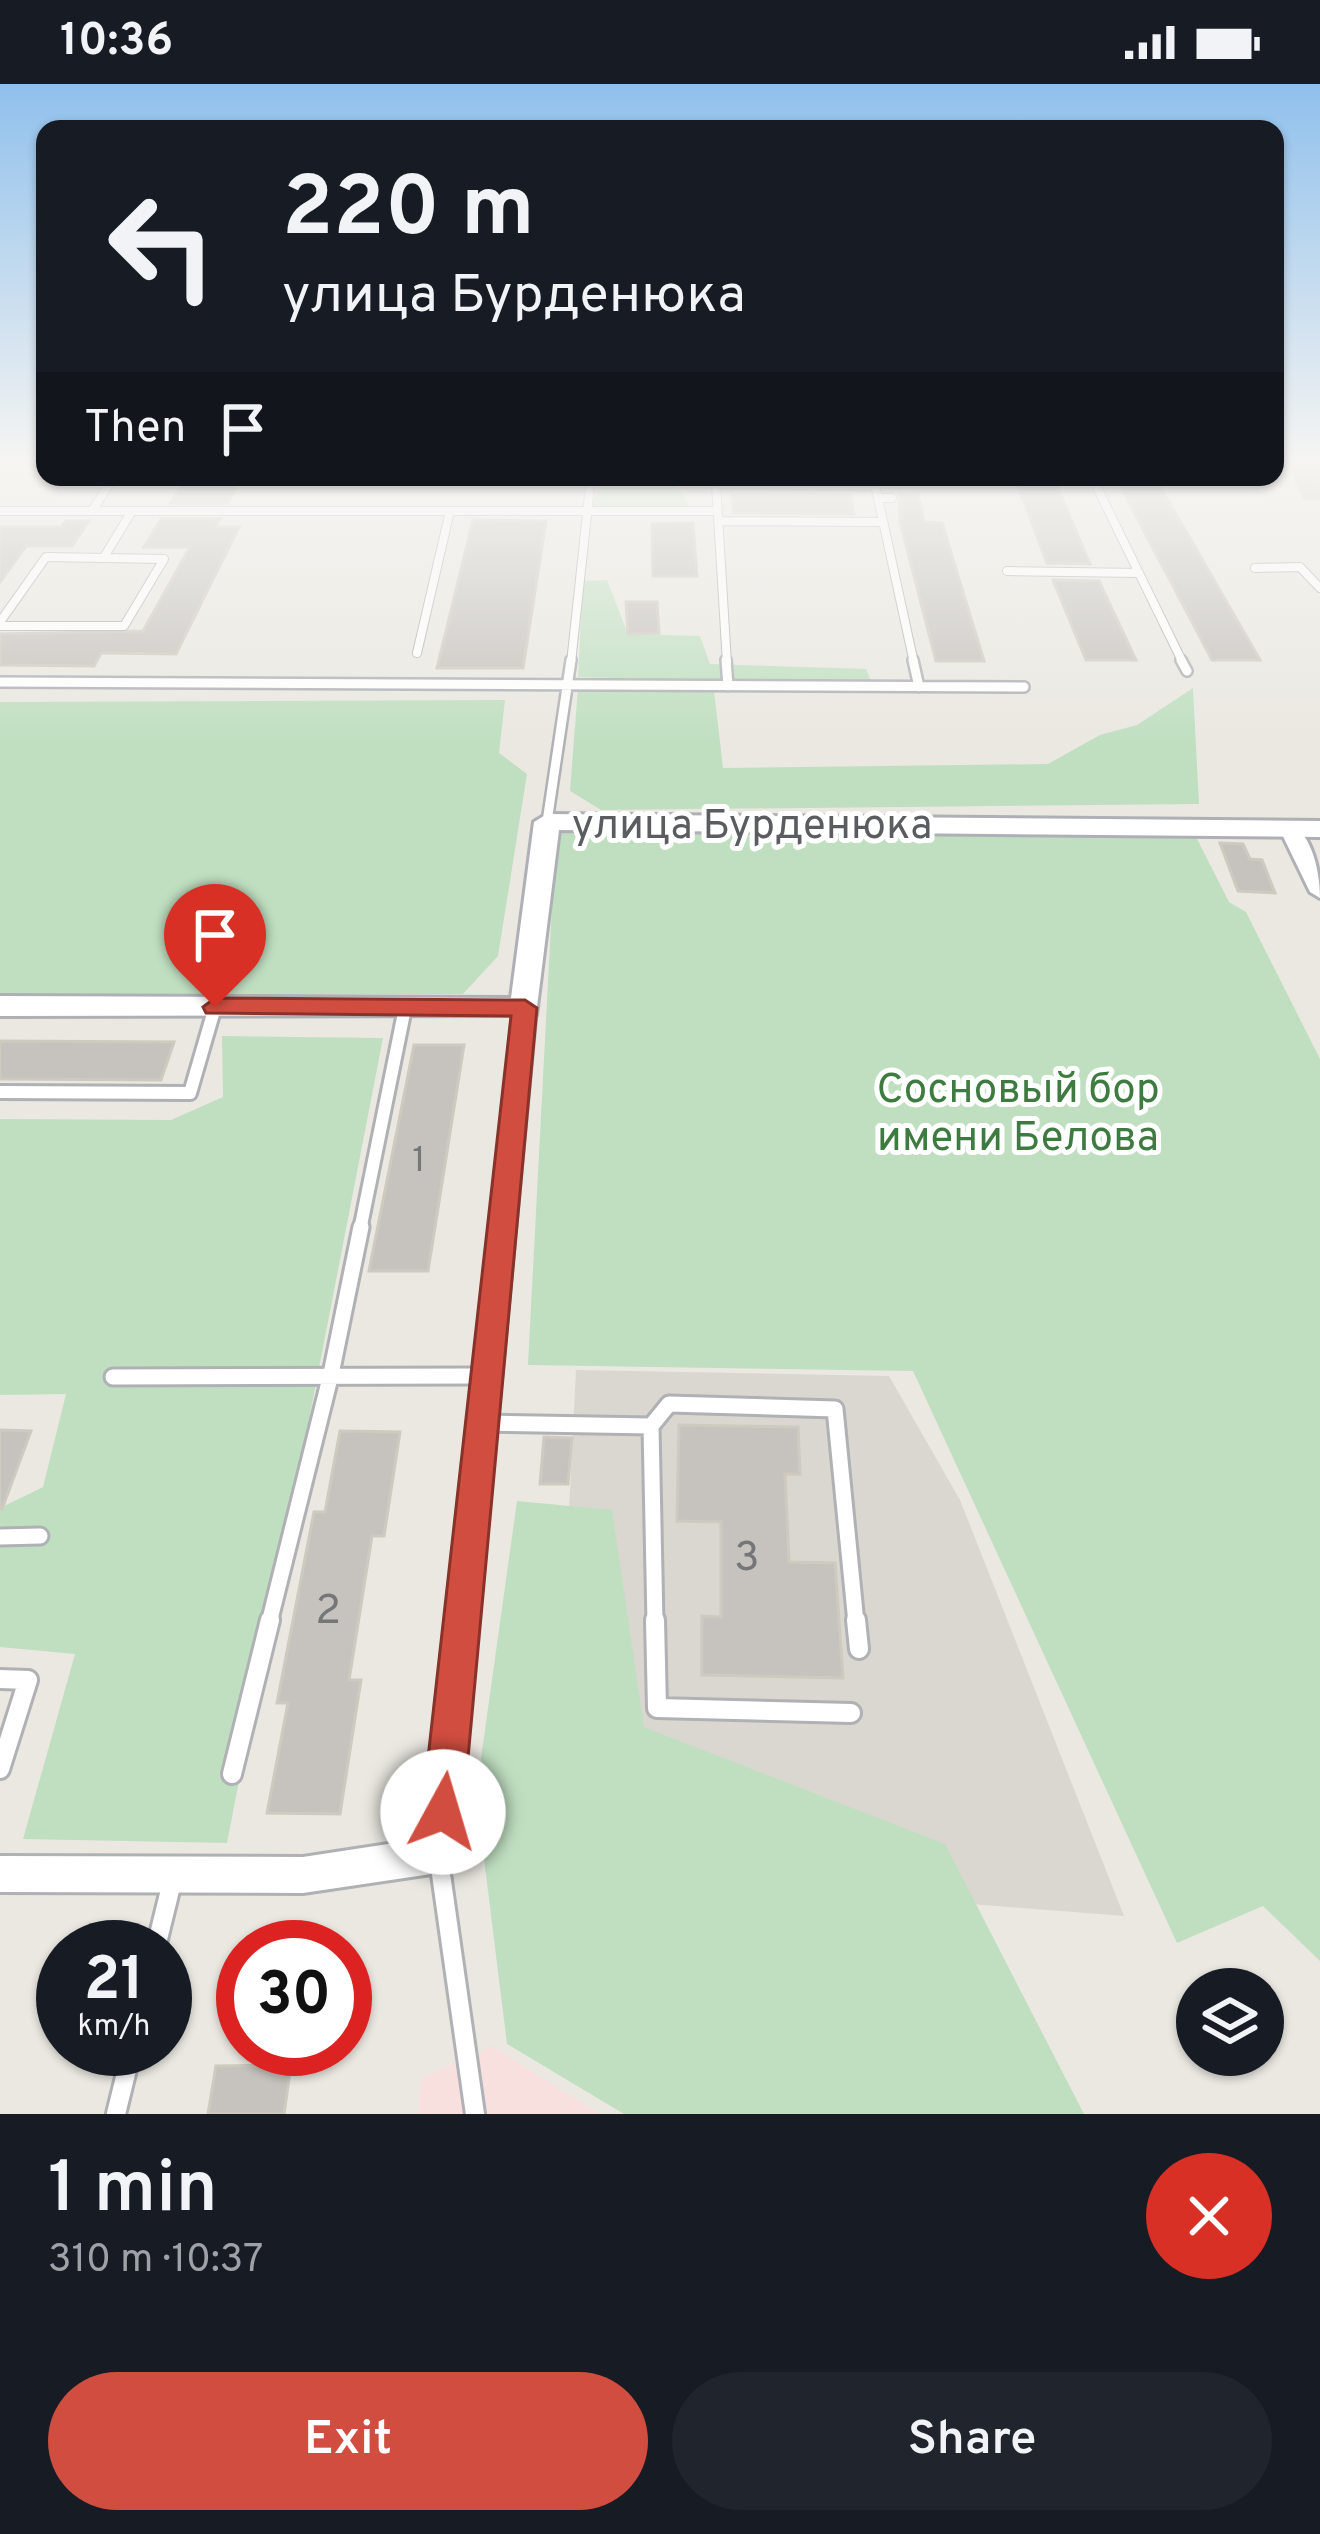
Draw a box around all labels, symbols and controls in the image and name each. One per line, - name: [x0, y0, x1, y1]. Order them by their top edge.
- text: 10:36: [60, 14, 173, 71]
- text: 220 m: [282, 159, 535, 265]
- icon: left: [84, 168, 240, 324]
- text: улица Бурденюка: [282, 263, 746, 332]
- icon: arrive: [210, 396, 276, 462]
- text: Then: [84, 401, 186, 458]
- street label: улица Бурденюка: [572, 801, 932, 854]
- pin: [164, 884, 266, 1007]
- icon: arrive: [182, 902, 248, 968]
- park label: Сосновый бор имени Белова: [876, 1065, 1160, 1166]
- house number: 1: [412, 1139, 426, 1185]
- house number: 3: [734, 1533, 760, 1586]
- house number: 2: [315, 1586, 341, 1639]
- position arrow: [380, 1749, 506, 1875]
- speed limit sign: 30: [216, 1920, 372, 2076]
- text: 21: [84, 1945, 144, 2021]
- map controls: [1176, 1968, 1284, 2076]
- button: layers: [1176, 1968, 1284, 2076]
- text: km/h: [78, 2009, 150, 2046]
- text: 1 min: [48, 2146, 218, 2238]
- button: close: [1146, 2153, 1272, 2279]
- text: 310 m · 10:37: [48, 2237, 263, 2286]
- button: Exit: [48, 2372, 648, 2510]
- button: Share: [672, 2372, 1272, 2510]

